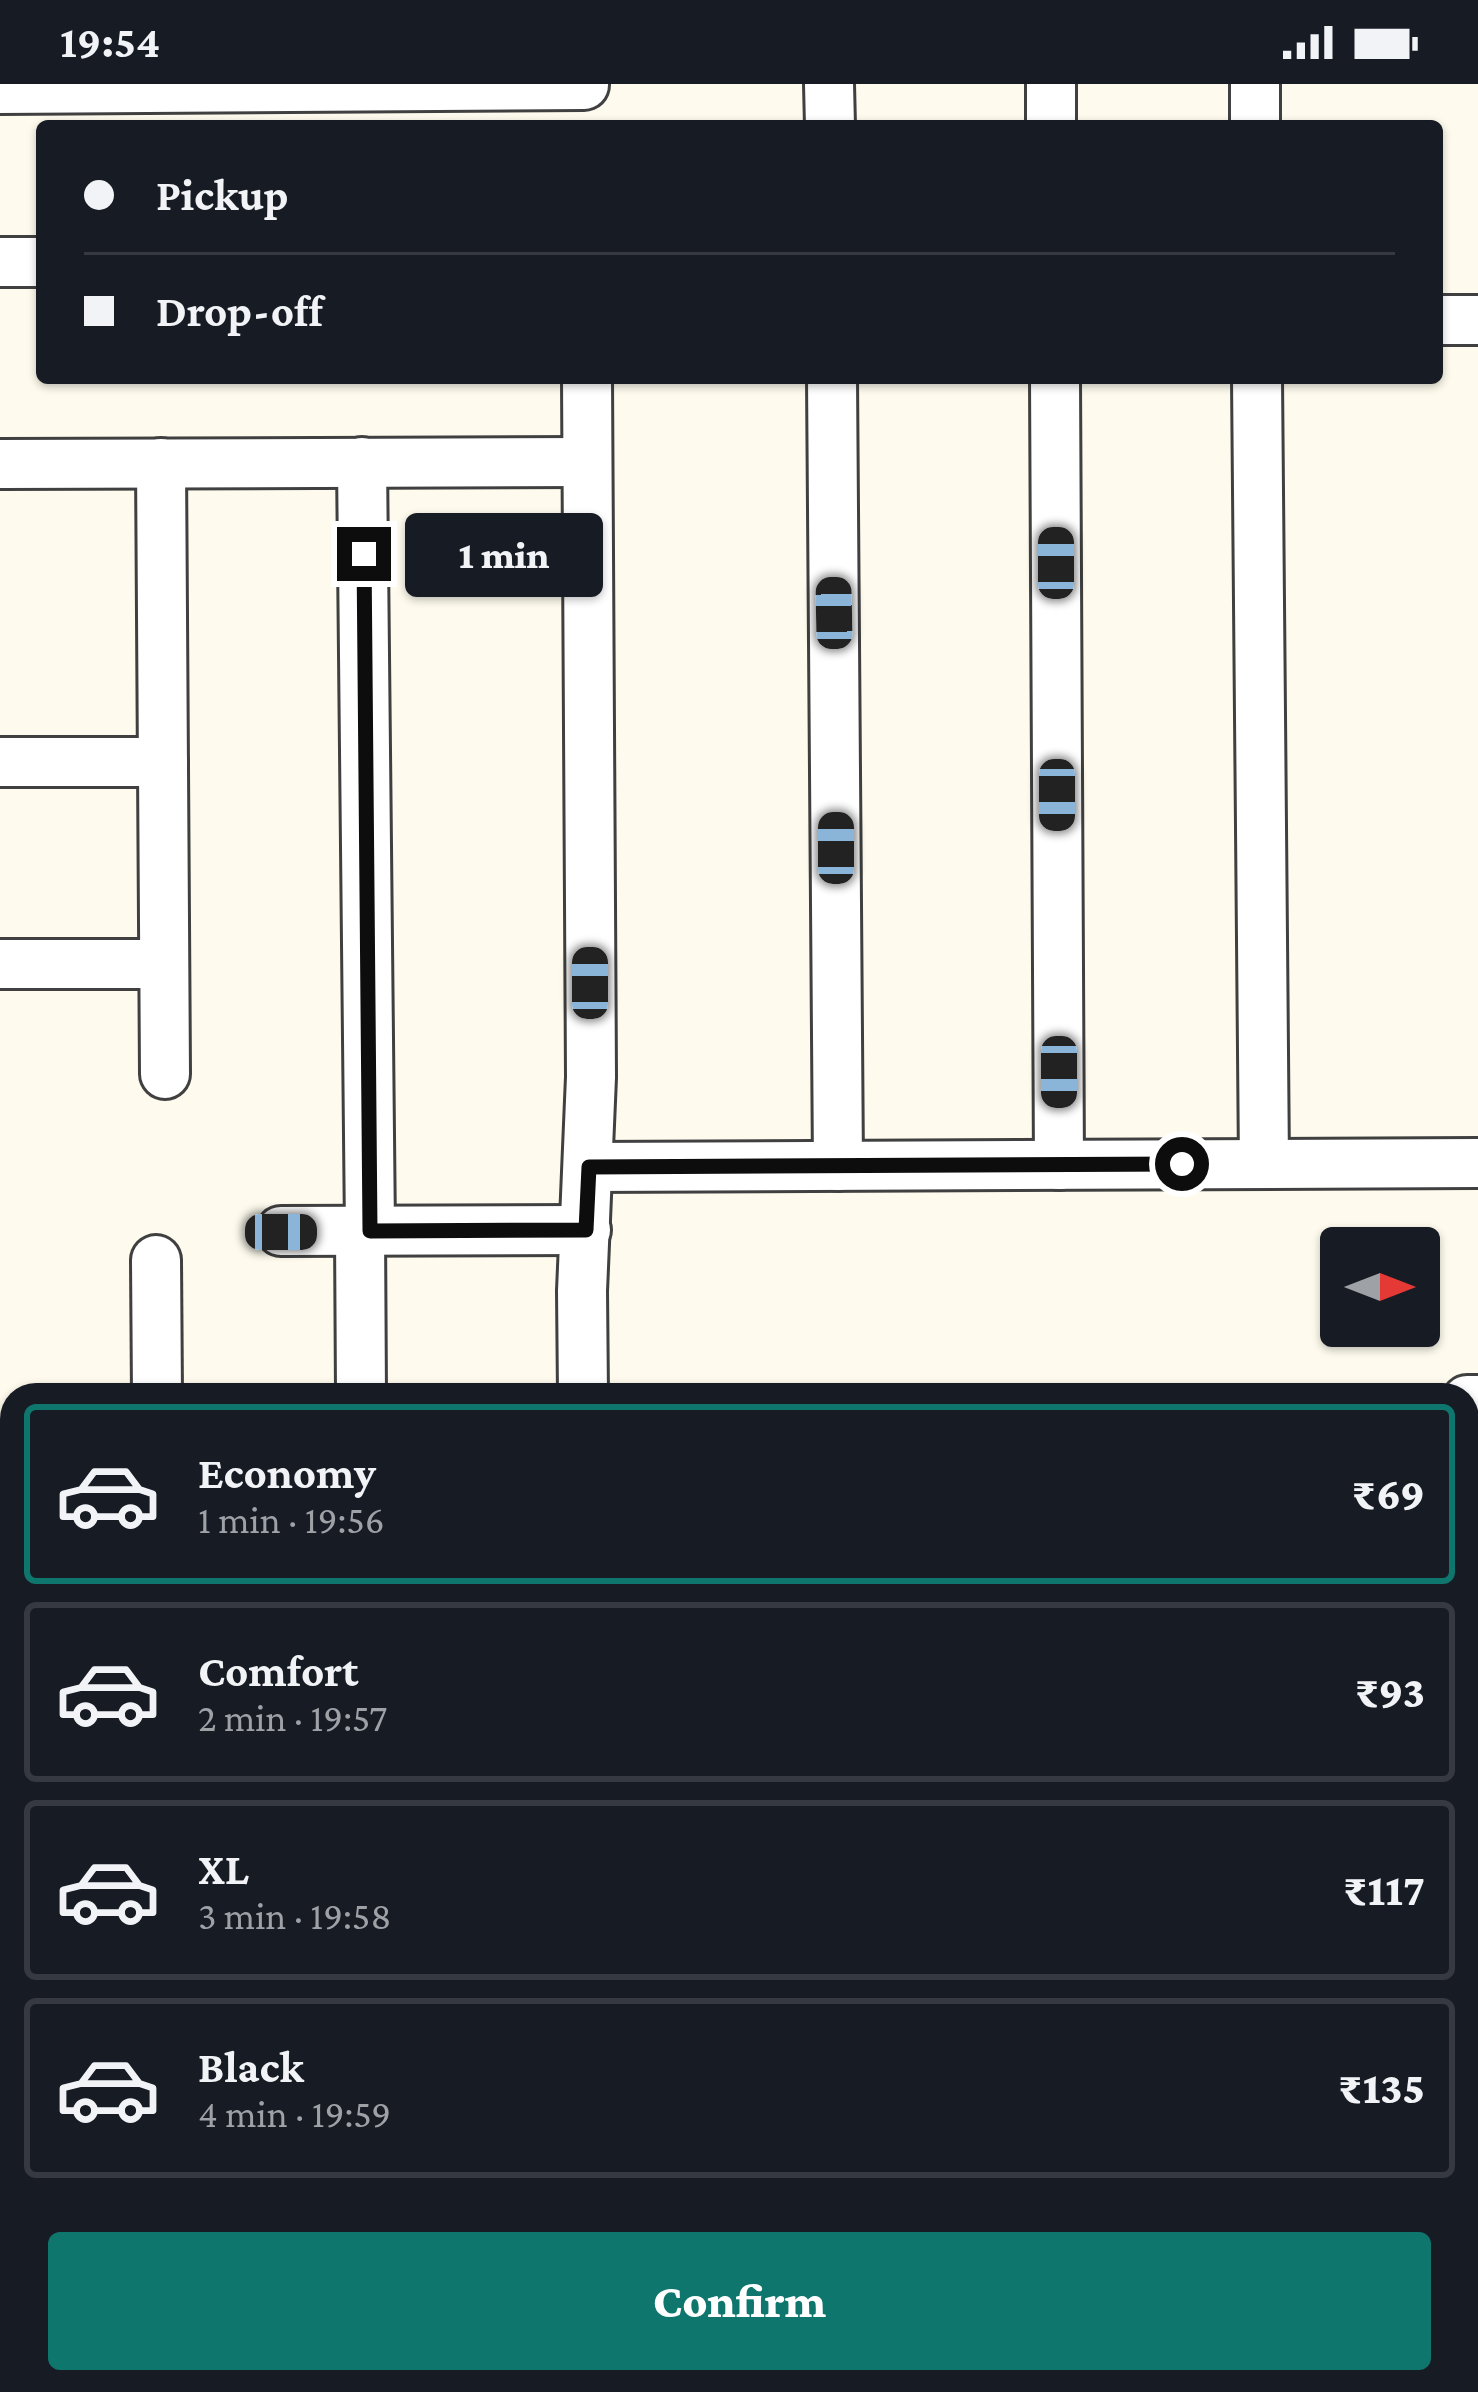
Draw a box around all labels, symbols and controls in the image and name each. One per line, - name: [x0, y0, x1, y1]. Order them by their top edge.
- text: 19:54: [60, 17, 160, 67]
- text: Pickup: [156, 170, 289, 220]
- text: Drop-off: [156, 286, 323, 336]
- callout: 1 min: [406, 512, 604, 596]
- route end: [337, 527, 391, 581]
- car: [1038, 527, 1074, 599]
- text: 1 min: [458, 533, 550, 576]
- car: [815, 577, 853, 649]
- car: [1039, 759, 1075, 831]
- car: [818, 812, 854, 884]
- car: [572, 947, 608, 1019]
- car: [1041, 1036, 1077, 1108]
- route start: [1155, 1137, 1209, 1191]
- car: [245, 1214, 317, 1250]
- north arrow: [1320, 1227, 1440, 1347]
- map controls: [1320, 1227, 1440, 1347]
- icon: car: [54, 1440, 162, 1548]
- text: Economy: [198, 1448, 376, 1498]
- text: ₹69: [1352, 1469, 1425, 1519]
- text: 1 min · 19:56: [198, 1498, 385, 1541]
- icon: car: [54, 1638, 162, 1746]
- text: Comfort: [198, 1646, 359, 1696]
- text: ₹93: [1355, 1667, 1425, 1717]
- text: 2 min · 19:57: [198, 1696, 387, 1739]
- icon: car: [54, 1836, 162, 1944]
- text: XL: [198, 1844, 249, 1894]
- text: ₹117: [1343, 1865, 1425, 1915]
- text: 3 min · 19:58: [198, 1894, 391, 1937]
- icon: car: [54, 2034, 162, 2142]
- text: Black: [198, 2042, 304, 2092]
- text: ₹135: [1338, 2063, 1425, 2113]
- text: 4 min · 19:59: [198, 2092, 391, 2135]
- button: Confirm: [48, 2232, 1431, 2370]

